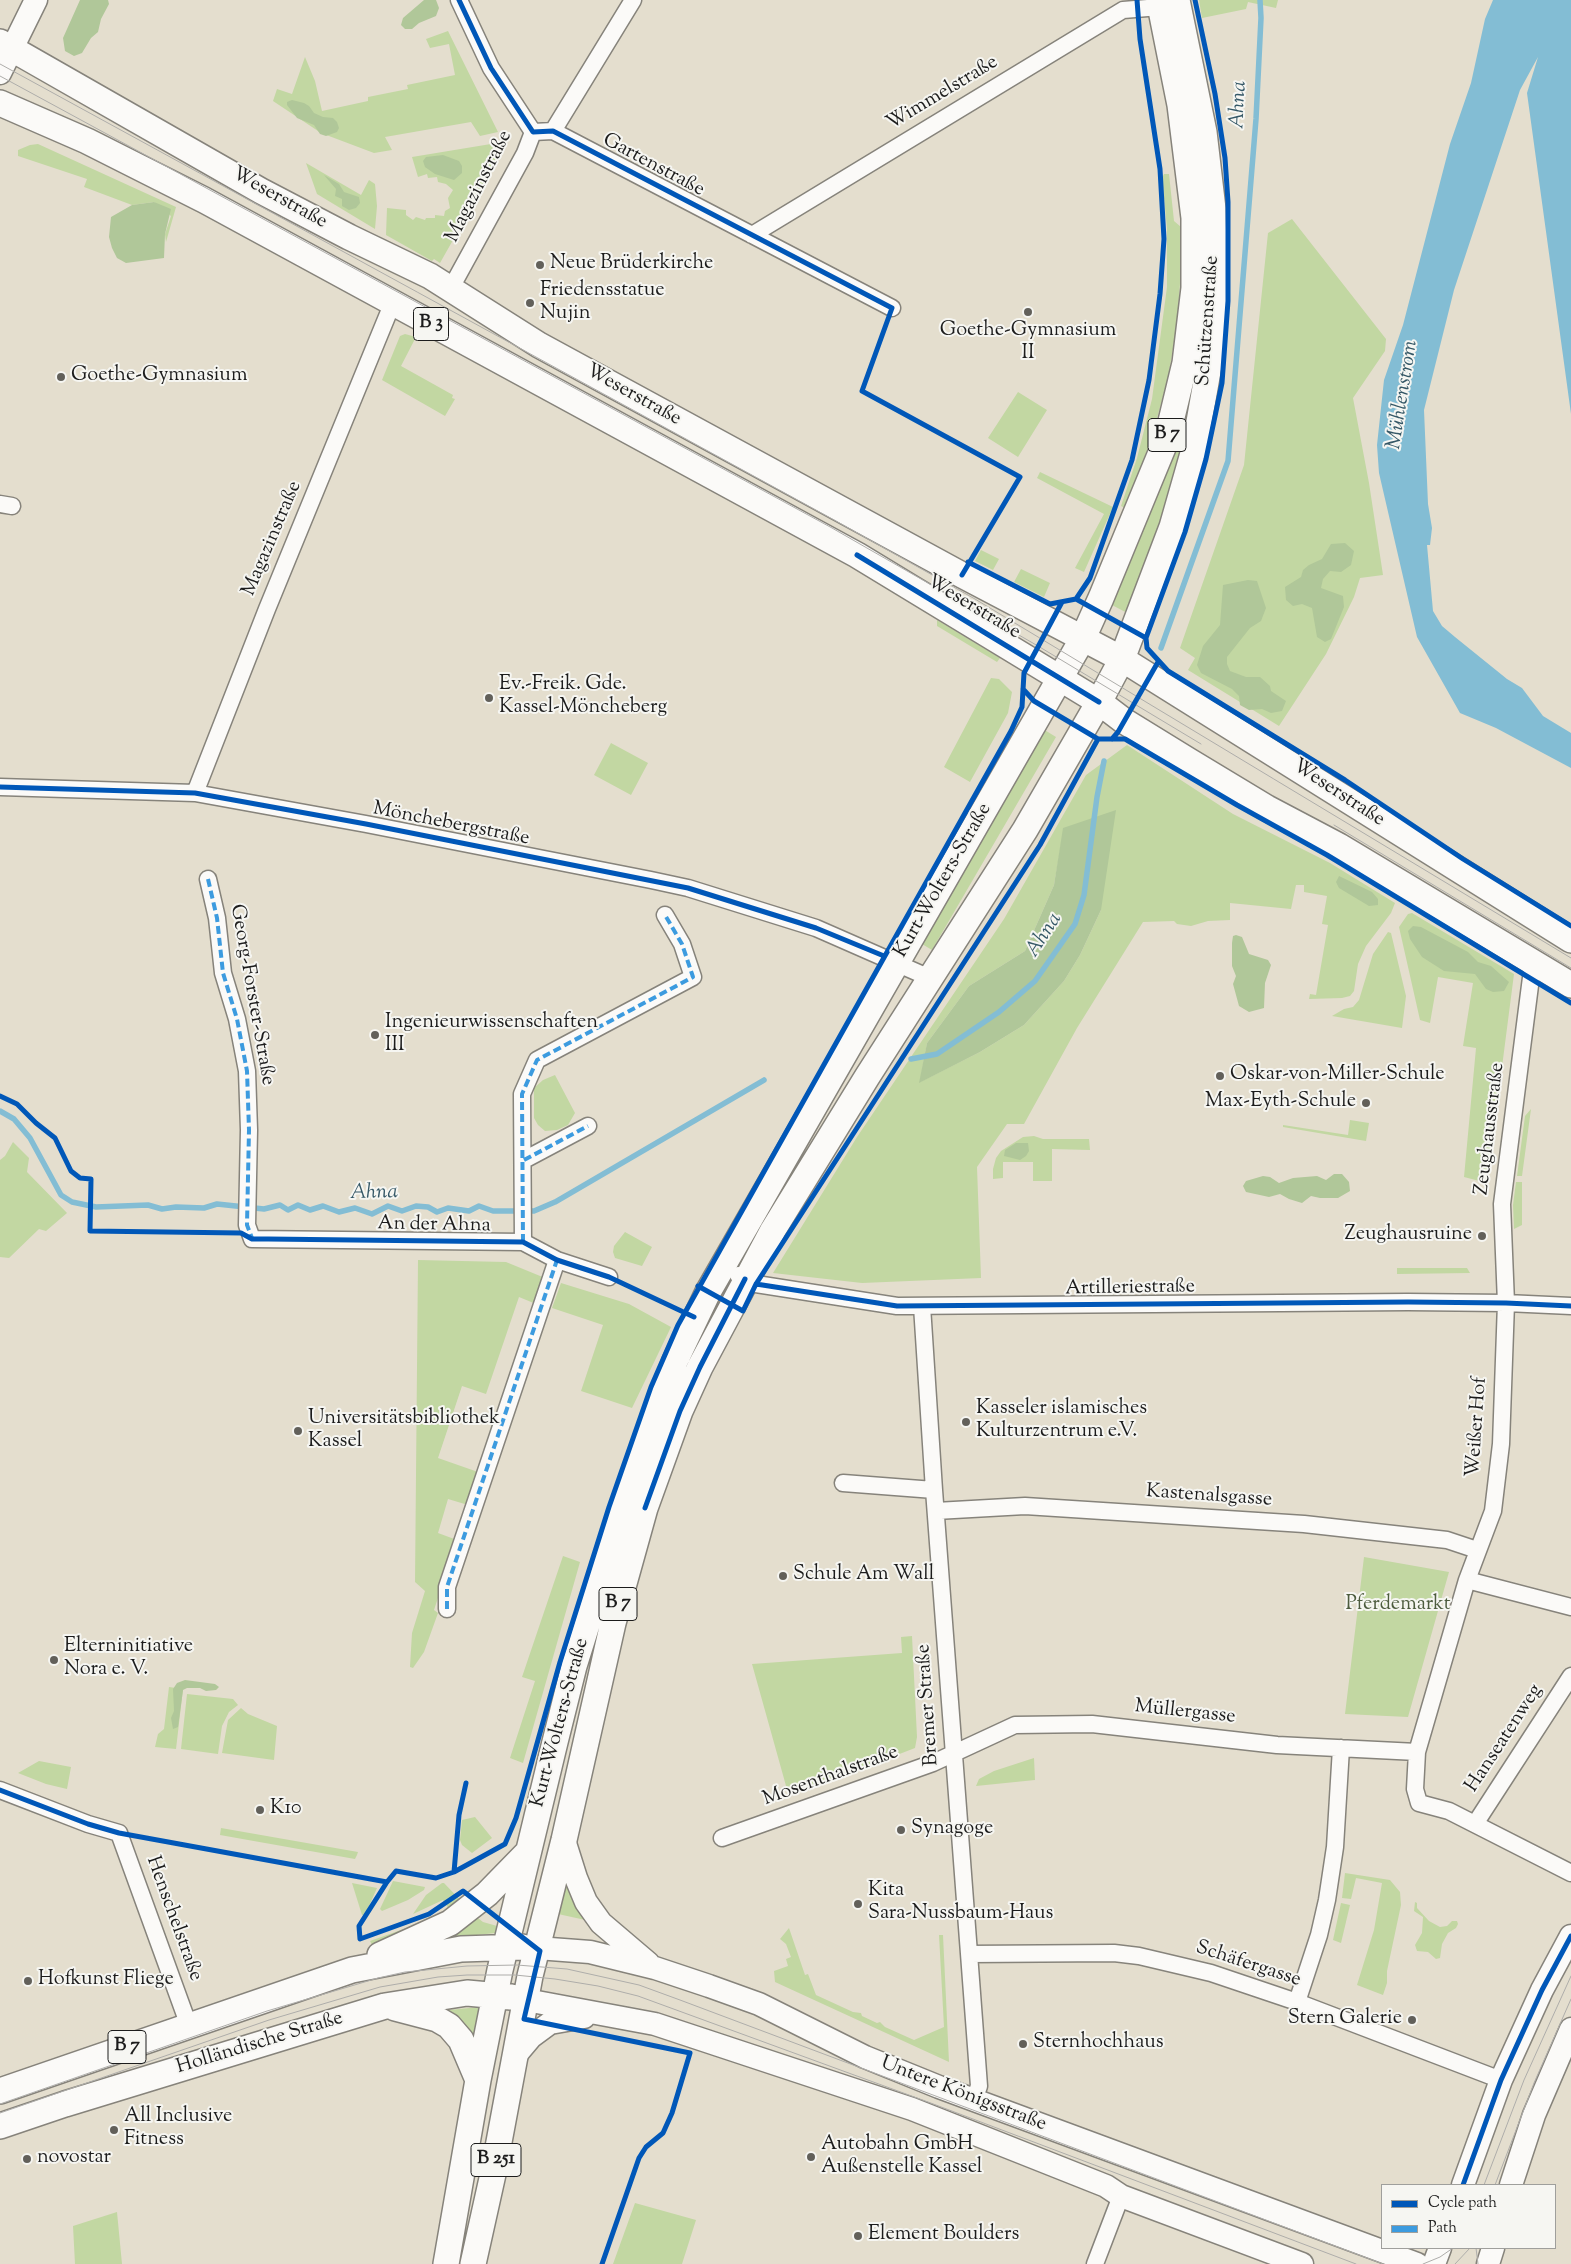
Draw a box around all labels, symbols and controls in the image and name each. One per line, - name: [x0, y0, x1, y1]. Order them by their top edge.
- street label: Wimmelstraße: [883, 51, 1003, 137]
- water label: Ahna: [1226, 80, 1254, 130]
- street label: Magazinstraße: [441, 127, 519, 247]
- street label: Gartenstraße: [598, 129, 708, 203]
- street label: Weserstraße: [227, 163, 331, 235]
- place label: Neue Brüderkirche: [550, 253, 713, 277]
- street label: Schützenstraße: [1192, 255, 1226, 387]
- marker: Neue Brüderkirche: [534, 259, 546, 271]
- place label: Friedensstatue Nujin: [540, 280, 665, 327]
- marker: Friedensstatue Nujin: [524, 297, 536, 309]
- marker: Goethe-Gymnasium II: [1022, 306, 1034, 318]
- road number: B 3: [414, 308, 448, 340]
- place label: Goethe-Gymnasium II: [940, 320, 1116, 367]
- water label: Mühlenstrom: [1383, 339, 1425, 451]
- street label: Weserstraße: [581, 360, 685, 432]
- place label: Goethe-Gymnasium: [71, 365, 247, 389]
- marker: Goethe-Gymnasium: [55, 371, 67, 383]
- road number: B 7: [1148, 418, 1186, 452]
- street label: Magazinstraße: [238, 478, 308, 600]
- street label: Weserstraße: [922, 571, 1024, 645]
- place label: Ev.-Freik. Gde. Kassel-Möncheberg: [499, 674, 667, 721]
- marker: Ev.-Freik. Gde. Kassel-Möncheberg: [483, 692, 495, 704]
- street label: Weserstraße: [1287, 755, 1389, 833]
- street label: Mönchebergstraße: [371, 798, 531, 852]
- street label: Kurt-Wolters-Straße: [890, 800, 998, 962]
- street label: Georg-Forster-Straße: [223, 903, 279, 1087]
- water label: Ahna: [1021, 909, 1069, 963]
- place label: Ingenieurwissenschaften III: [385, 1012, 598, 1059]
- marker: Ingenieurwissenschaften III: [369, 1029, 381, 1041]
- street label: Zeughausstraße: [1471, 1061, 1511, 1197]
- place label: Oskar-von-Miller-Schule: [1230, 1064, 1445, 1088]
- marker: Oskar-von-Miller-Schule: [1214, 1070, 1226, 1082]
- place label: Max-Eyth-Schule: [1205, 1091, 1356, 1115]
- marker: Max-Eyth-Schule: [1360, 1097, 1372, 1109]
- water label: Ahna: [350, 1181, 398, 1207]
- street label: An der Ahna: [377, 1213, 491, 1239]
- place label: Zeughausruine: [1344, 1224, 1472, 1248]
- marker: Zeughausruine: [1476, 1230, 1488, 1242]
- street label: Artilleriestraße: [1065, 1276, 1195, 1302]
- street label: Weißer Hof: [1463, 1376, 1493, 1478]
- place label: Kasseler islamisches Kulturzentrum e.V.: [976, 1398, 1147, 1445]
- place label: Universitätsbibliothek Kassel: [308, 1408, 500, 1455]
- marker: Kasseler islamisches Kulturzentrum e.V.: [960, 1416, 972, 1428]
- marker: Universitätsbibliothek Kassel: [292, 1425, 304, 1437]
- street label: Kastenalsgasse: [1145, 1481, 1273, 1513]
- place label: Schule Am Wall: [793, 1564, 934, 1588]
- marker: Schule Am Wall: [777, 1570, 789, 1582]
- road number: B 7: [599, 1588, 637, 1620]
- park label: Pferdemarkt: [1345, 1594, 1451, 1618]
- place label: Elterninitiative Nora e. V.: [64, 1636, 193, 1683]
- street label: Kurt-Wolters-Straße: [527, 1636, 595, 1810]
- street label: Bremer Straße: [913, 1643, 945, 1767]
- marker: Elterninitiative Nora e. V.: [48, 1654, 60, 1666]
- street label: Hanseatenweg: [1461, 1681, 1549, 1797]
- street label: Müllergasse: [1133, 1696, 1237, 1730]
- street label: Mosenthalstraße: [760, 1741, 902, 1813]
- place label: K10: [270, 1798, 302, 1822]
- marker: K10: [254, 1804, 266, 1816]
- place label: Synagoge: [911, 1818, 993, 1842]
- marker: Synagoge: [895, 1824, 907, 1836]
- street label: Henschelstraße: [139, 1853, 207, 1985]
- place label: Kita Sara-Nussbaum-Haus: [868, 1880, 1053, 1927]
- marker: Kita Sara-Nussbaum-Haus: [852, 1898, 864, 1910]
- street label: Schäfergasse: [1192, 1937, 1304, 1993]
- place label: Hofkunst Fliege: [38, 1969, 174, 1993]
- marker: Hofkunst Fliege: [22, 1975, 34, 1987]
- street label: Holländische Straße: [174, 2007, 346, 2081]
- place label: Stern Galerie: [1288, 2008, 1402, 2032]
- marker: Stern Galerie: [1406, 2014, 1418, 2026]
- road number: B 7: [108, 2030, 146, 2064]
- place label: Sternhochhaus: [1033, 2032, 1164, 2056]
- marker: Sternhochhaus: [1017, 2038, 1029, 2050]
- street label: Untere Königsstraße: [877, 2052, 1049, 2138]
- place label: All Inclusive Fitness: [124, 2106, 232, 2153]
- marker: All Inclusive Fitness: [108, 2124, 120, 2136]
- place label: Autobahn GmbH Außenstelle Kassel: [821, 2134, 982, 2181]
- road number: B 251: [471, 2144, 521, 2176]
- place label: novostar: [37, 2147, 111, 2171]
- marker: Autobahn GmbH Außenstelle Kassel: [805, 2151, 817, 2163]
- marker: novostar: [21, 2153, 33, 2165]
- legend: [1381, 2184, 1556, 2249]
- text: Cycle path: [1428, 2193, 1497, 2214]
- text: Path: [1428, 2218, 1457, 2239]
- place label: Element Boulders: [868, 2224, 1019, 2248]
- marker: Element Boulders: [852, 2230, 864, 2242]

